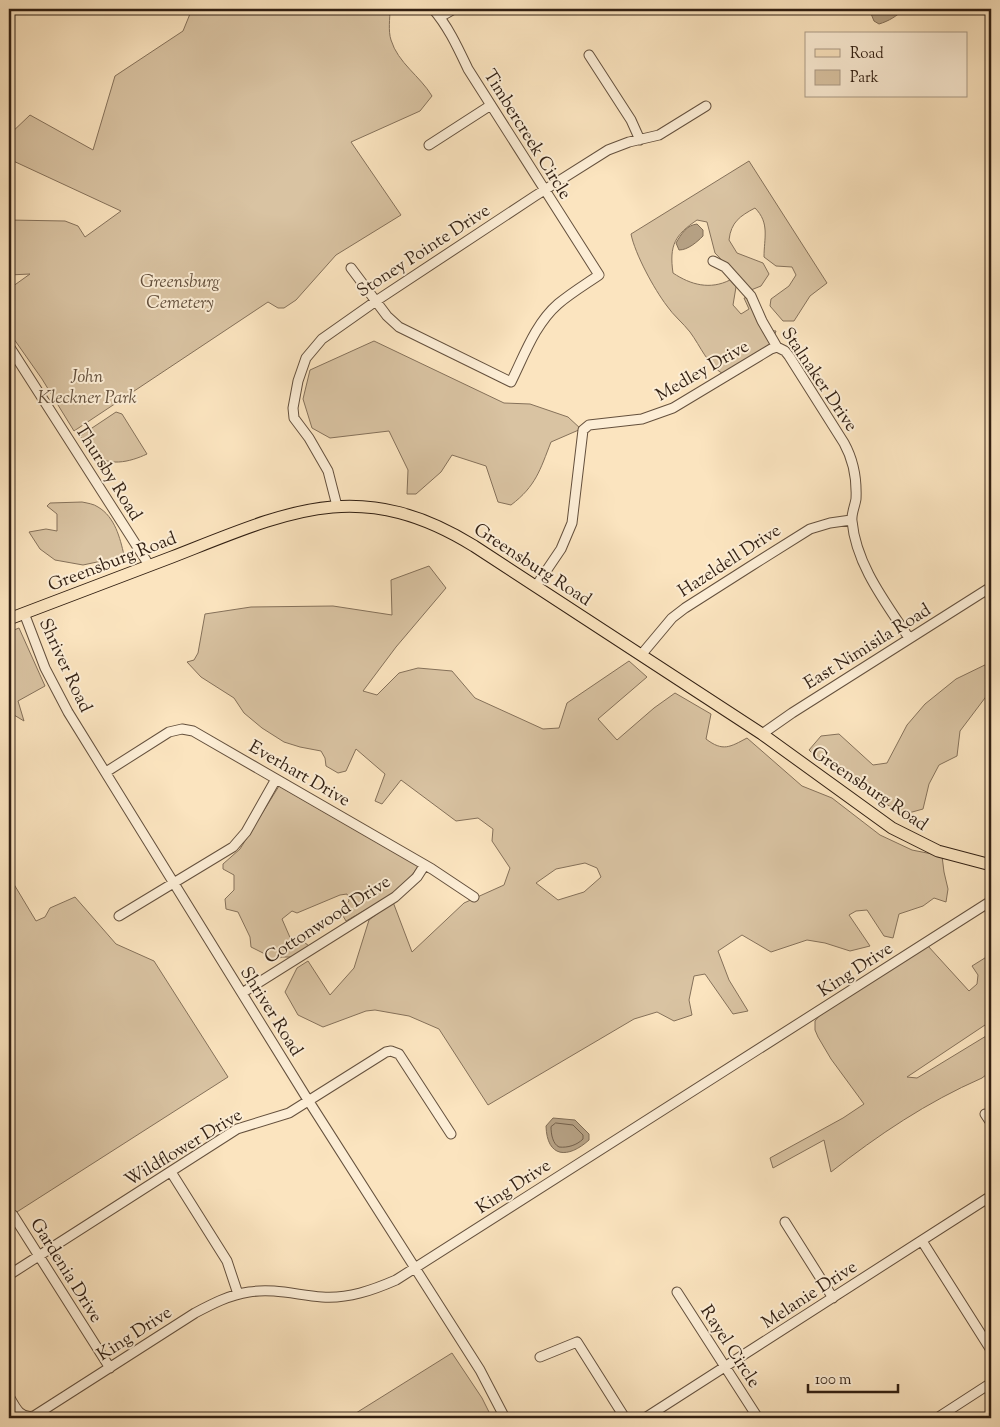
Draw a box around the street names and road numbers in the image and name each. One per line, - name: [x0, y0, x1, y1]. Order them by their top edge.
- street label: Timbercreek Circle: [476, 65, 577, 205]
- street label: Stoney Pointe Drive: [352, 199, 496, 305]
- street label: Stalnaker Drive: [774, 323, 863, 437]
- street label: Medley Drive: [652, 334, 754, 409]
- street label: Thursby Road: [67, 420, 147, 526]
- street label: Greensburg Road: [468, 518, 596, 614]
- street label: Hazeldell Drive: [674, 519, 787, 605]
- street label: Greensburg Road: [45, 526, 181, 599]
- street label: East Nimisila Road: [800, 598, 937, 697]
- street label: Shriver Road: [31, 614, 97, 717]
- street label: Everhart Drive: [243, 735, 355, 814]
- street label: Greensburg Road: [805, 741, 932, 838]
- street label: Cottonwood Drive: [260, 870, 396, 971]
- street label: King Drive: [814, 937, 899, 1005]
- street label: Shriver Road: [232, 962, 308, 1062]
- street label: Wildflower Drive: [120, 1103, 248, 1194]
- street label: King Drive: [472, 1154, 557, 1222]
- street label: Gardenia Drive: [23, 1214, 108, 1328]
- street label: Melanie Drive: [757, 1255, 863, 1336]
- street label: King Drive: [93, 1301, 178, 1369]
- street label: Rayel Circle: [693, 1301, 766, 1394]

